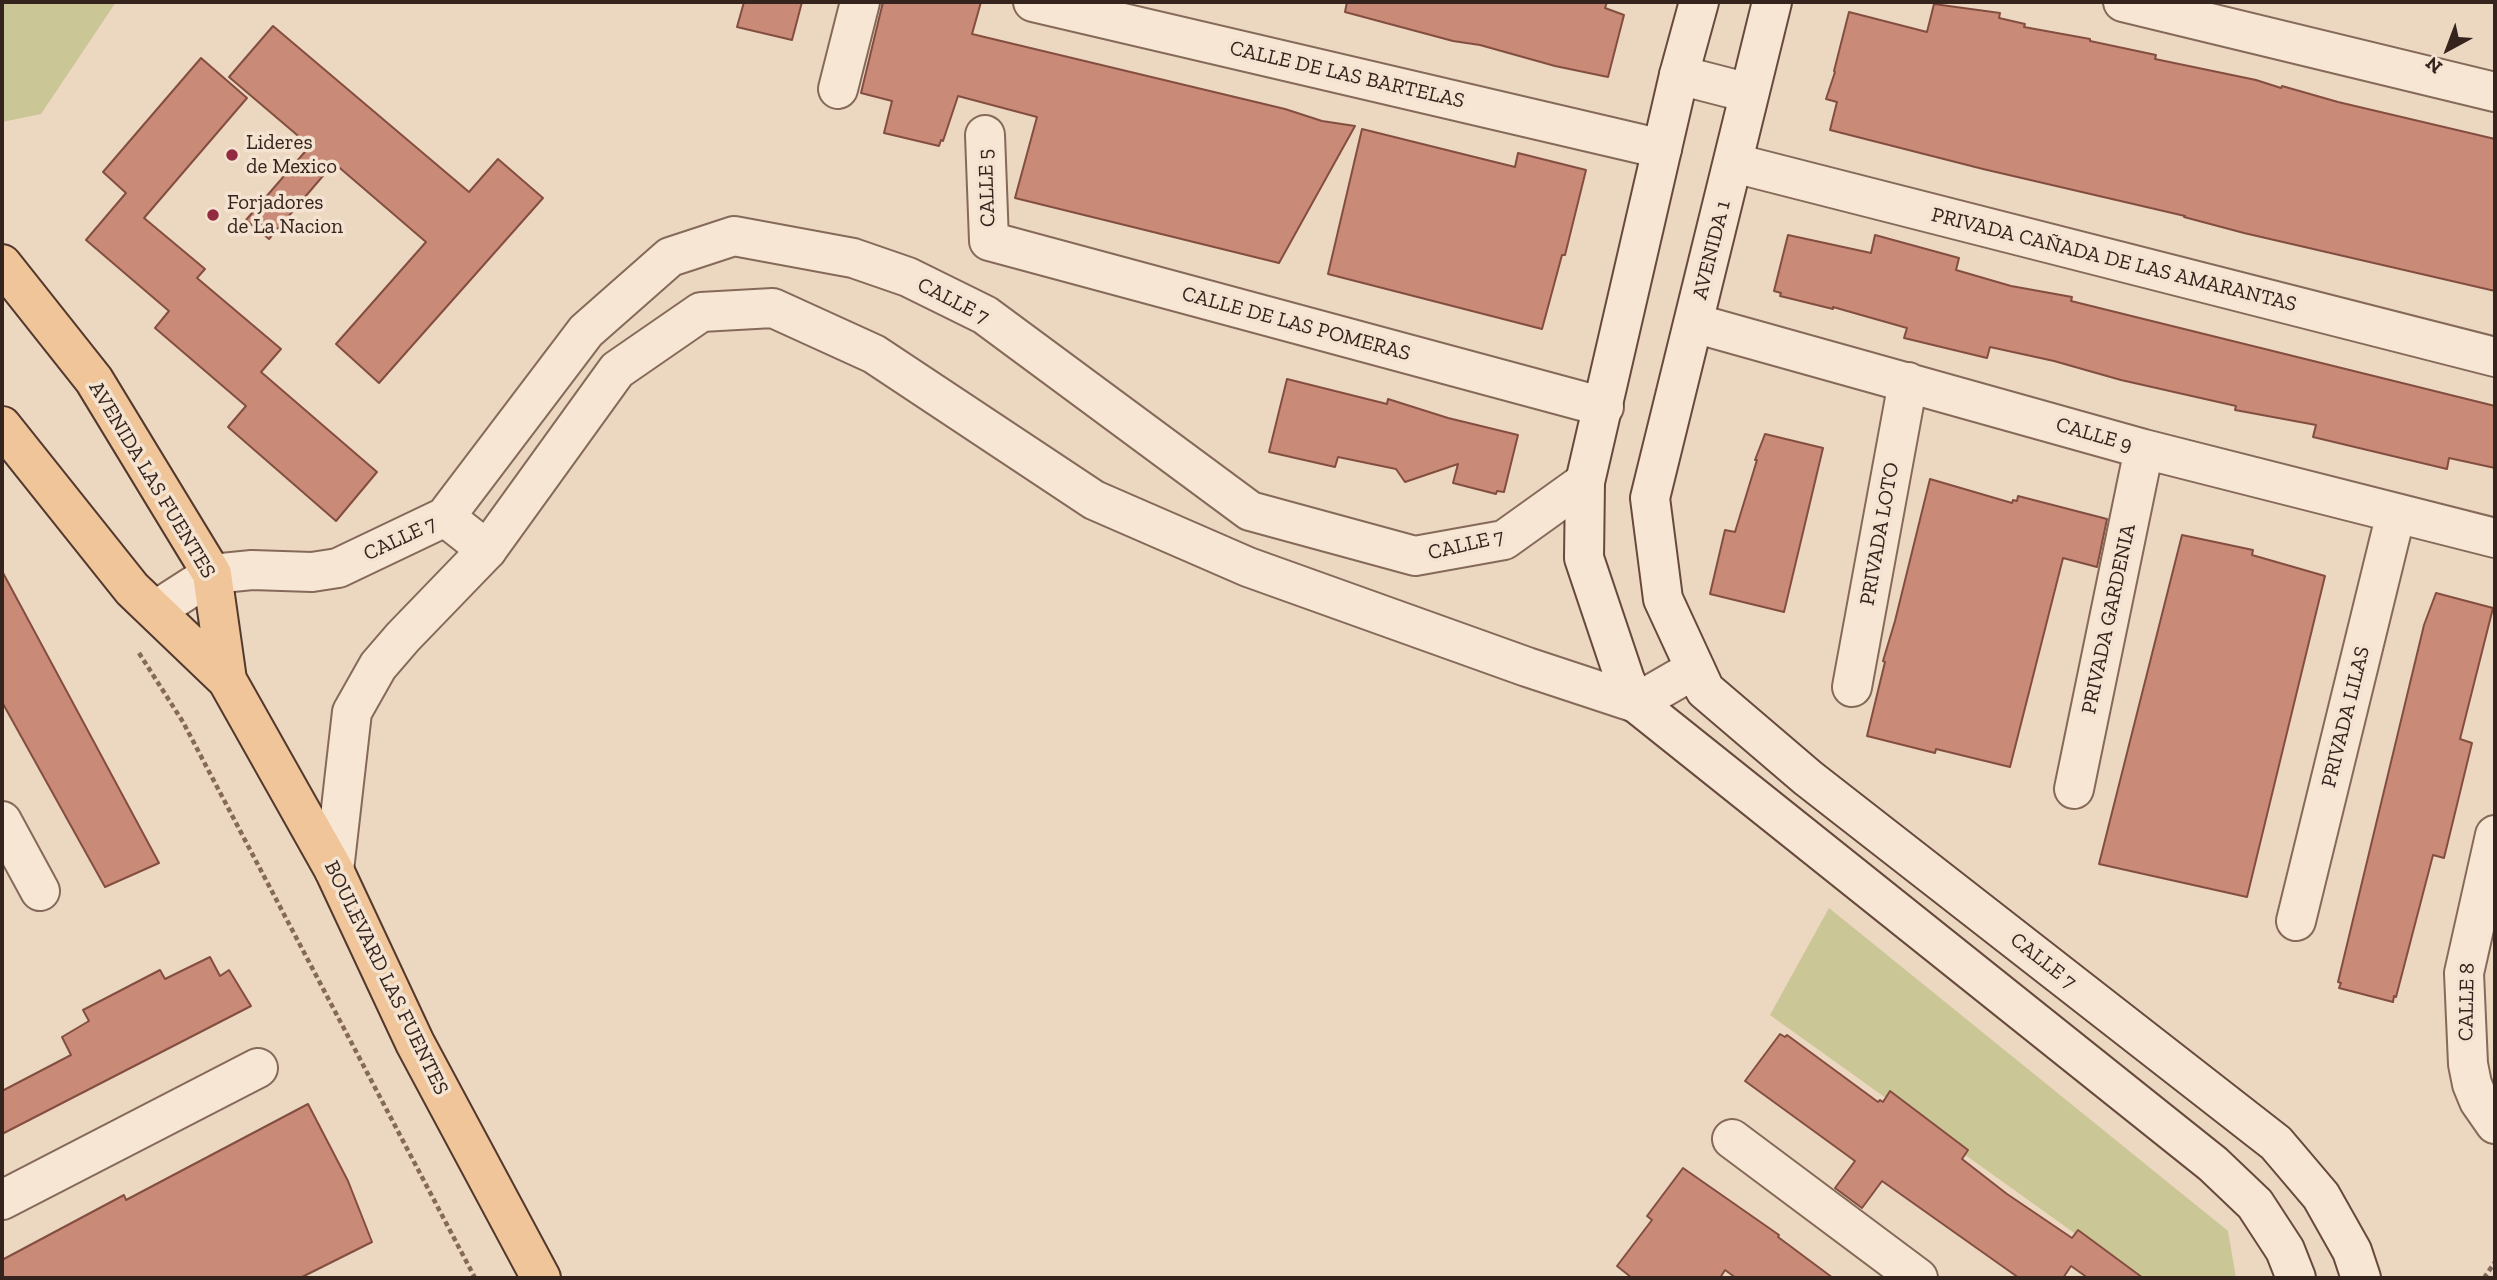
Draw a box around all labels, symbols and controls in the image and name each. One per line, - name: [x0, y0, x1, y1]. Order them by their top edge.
- north arrow: [2413, 14, 2483, 84]
- street label: CALLE DE LAS BARTELAS: [1227, 36, 1467, 114]
- text: N: [2421, 52, 2447, 79]
- place label: Lideres de Mexico: [246, 130, 337, 180]
- marker: Lideres de Mexico: [224, 147, 240, 163]
- street label: CALLE 5: [973, 149, 1001, 227]
- place label: Forjadores de La Nacion: [227, 190, 343, 240]
- street label: AVENIDA 1: [1688, 198, 1736, 302]
- street label: PRIVADA CAÑADA DE LAS AMARANTAS: [1929, 202, 2299, 318]
- marker: Forjadores de La Nacion: [205, 207, 221, 223]
- street label: CALLE 7: [913, 272, 993, 330]
- street label: CALLE DE LAS POMERAS: [1179, 281, 1413, 367]
- street label: AVENIDA LAS FUENTES: [83, 377, 221, 583]
- street label: CALLE 9: [2053, 412, 2135, 458]
- street label: PRIVADA LOTO: [1855, 461, 1905, 607]
- street label: CALLE 7: [360, 511, 440, 567]
- street label: PRIVADA GARDENIA: [2077, 522, 2141, 716]
- street label: CALLE 7: [1426, 524, 1506, 566]
- street label: PRIVADA LILAS: [2316, 644, 2376, 790]
- street label: BOULEVARD LAS FUENTES: [318, 857, 454, 1099]
- street label: CALLE 7: [2005, 927, 2081, 995]
- street label: CALLE 8: [2454, 963, 2480, 1041]

